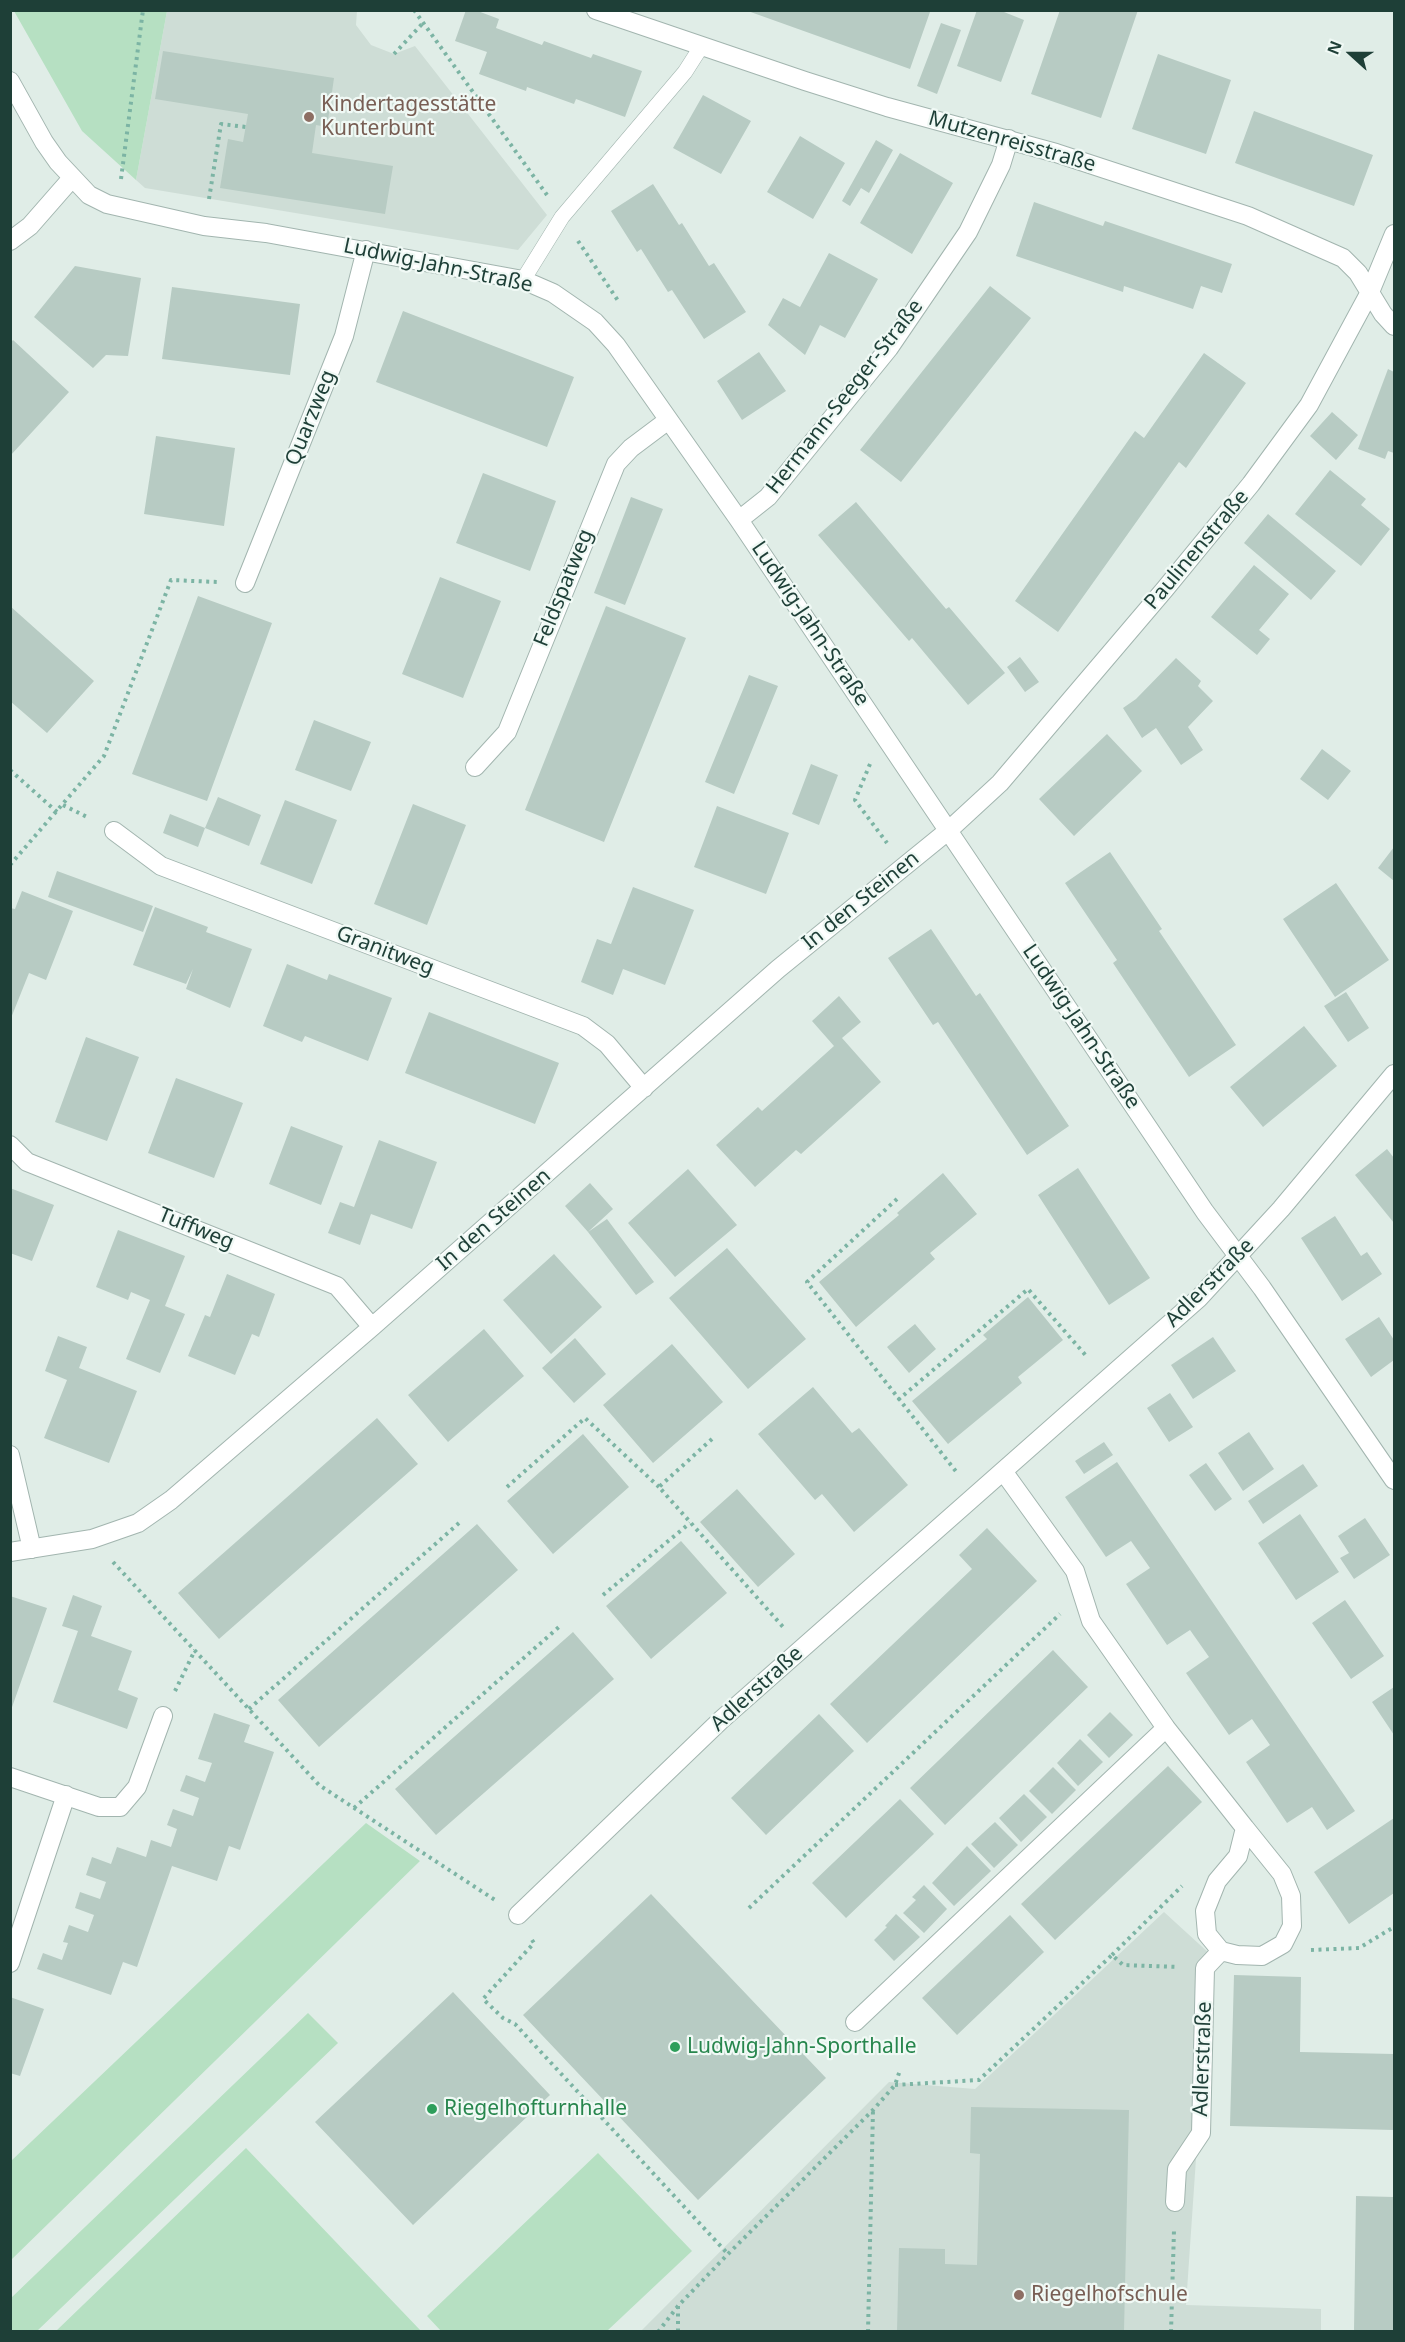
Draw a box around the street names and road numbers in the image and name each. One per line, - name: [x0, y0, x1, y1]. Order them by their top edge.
- street label: Mutzenreisstraße: [926, 106, 1098, 178]
- street label: Ludwig-Jahn-Straße: [341, 234, 535, 298]
- street label: Hermann-Seeger-Straße: [761, 295, 929, 499]
- street label: Quarzweg: [280, 366, 342, 470]
- street label: Paulinenstraße: [1140, 485, 1254, 615]
- street label: Feldspatweg: [529, 525, 599, 651]
- street label: Ludwig-Jahn-Straße: [746, 537, 874, 711]
- street label: In den Steinen: [798, 846, 924, 956]
- street label: Granitweg: [333, 921, 437, 981]
- street label: Ludwig-Jahn-Straße: [1017, 940, 1145, 1114]
- street label: In den Steinen: [432, 1164, 556, 1276]
- street label: Tuffweg: [155, 1202, 237, 1256]
- street label: Adlerstraße: [1160, 1233, 1260, 1333]
- street label: Adlerstraße: [706, 1641, 808, 1737]
- street label: Adlerstraße: [1188, 2001, 1218, 2117]

